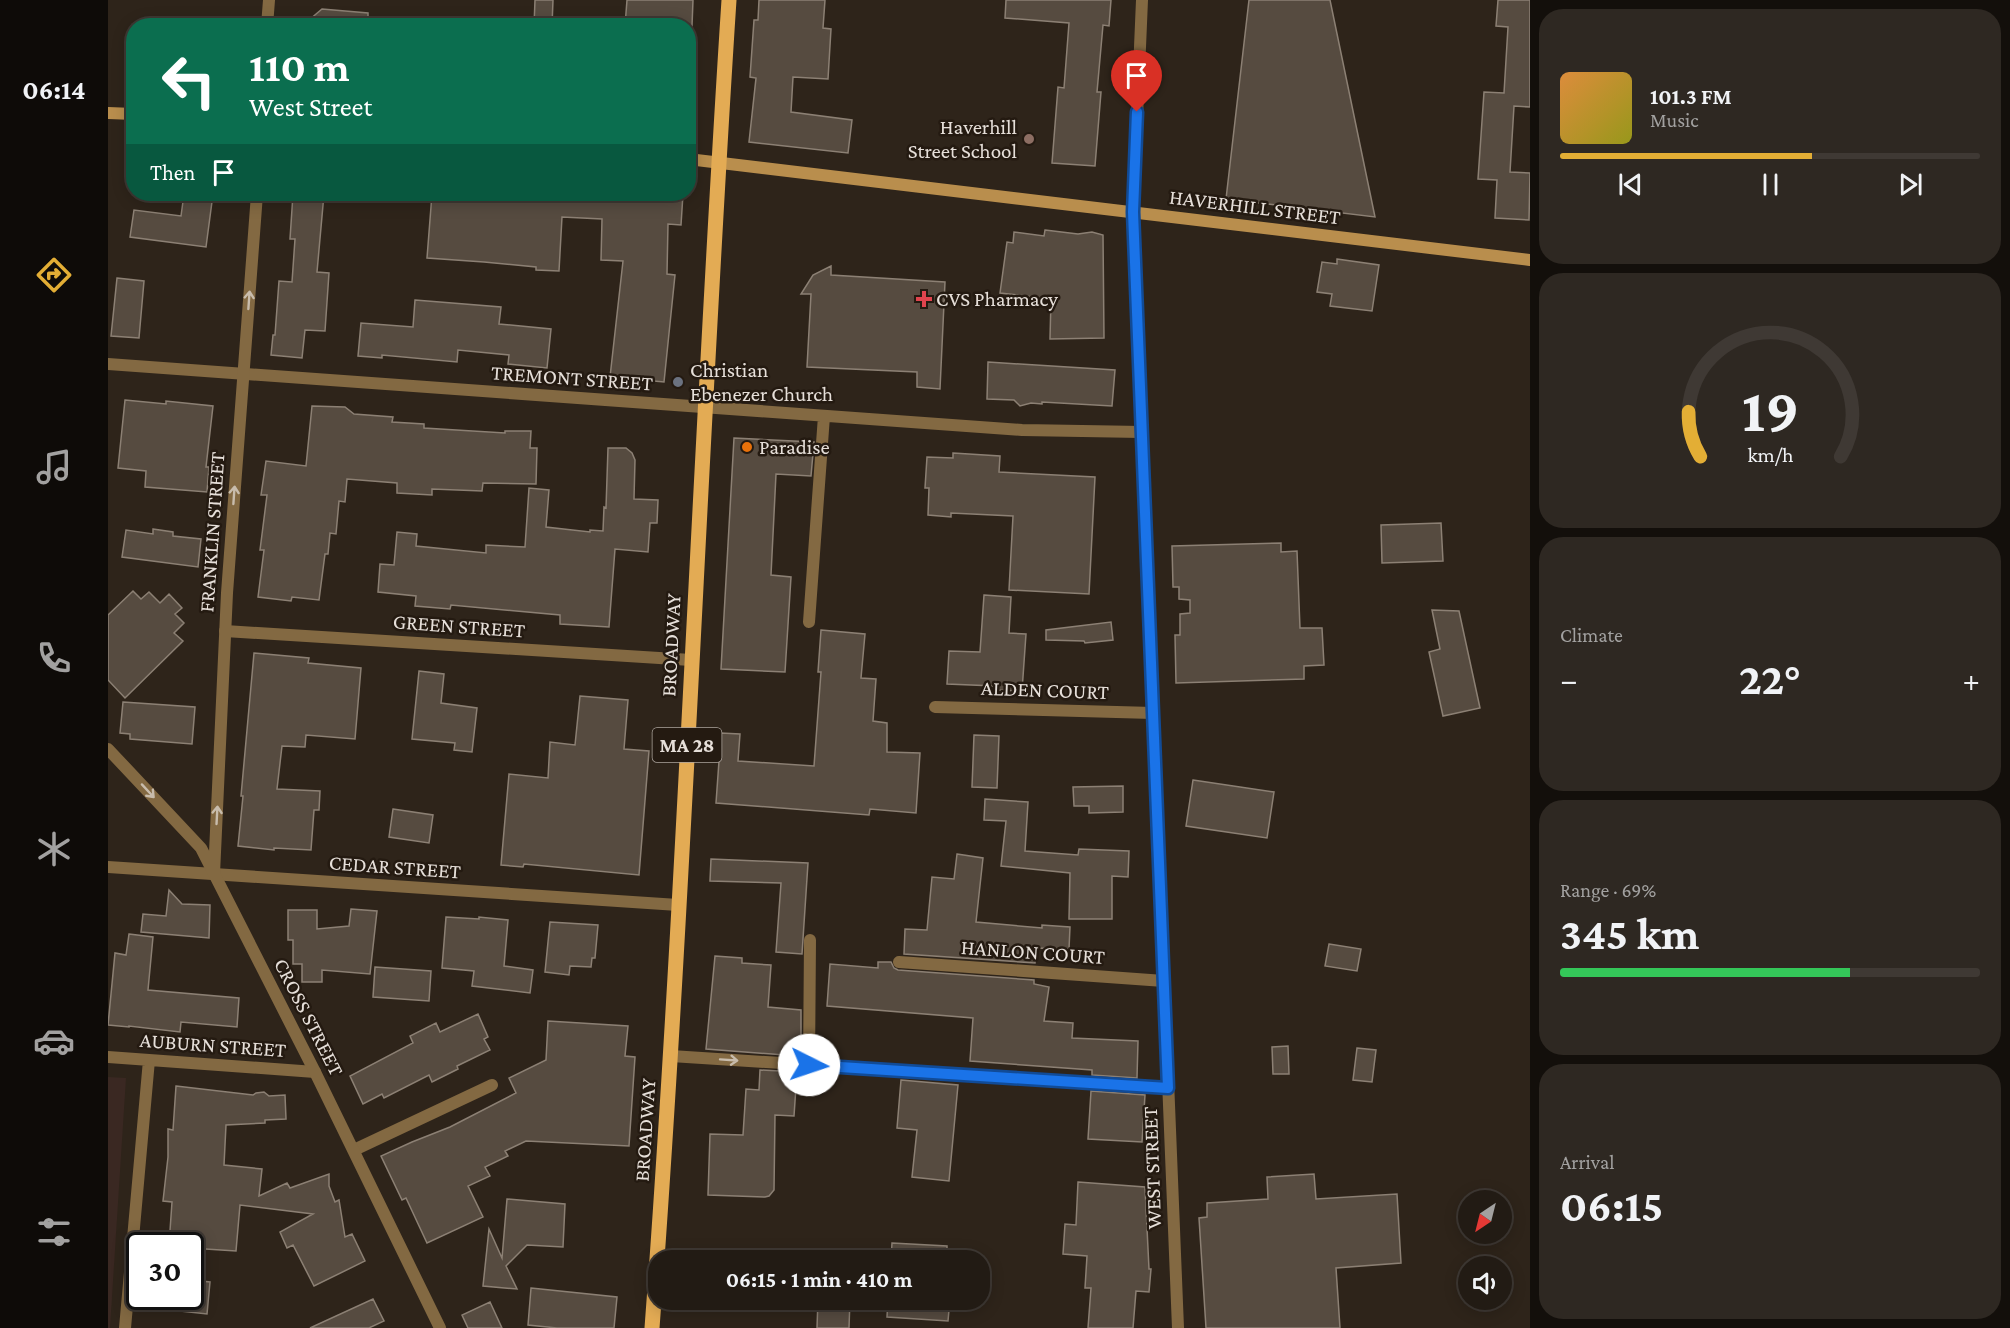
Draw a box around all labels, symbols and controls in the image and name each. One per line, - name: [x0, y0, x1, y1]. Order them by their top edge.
- icon: left: [150, 42, 228, 120]
- text: 110 m: [249, 43, 350, 90]
- pin: [1111, 50, 1162, 112]
- icon: arrive: [1120, 59, 1153, 92]
- text: 06:14: [22, 75, 86, 105]
- text: 101.3 FM: [1650, 84, 1732, 109]
- text: West Street: [249, 92, 372, 122]
- text: Music: [1650, 109, 1699, 131]
- place label: Haverhill Street School: [908, 115, 1017, 163]
- marker: Haverhill Street School: [1022, 132, 1036, 146]
- icon: arrive: [207, 156, 240, 189]
- text: Then: [150, 160, 195, 185]
- icon: previous: [1614, 168, 1647, 201]
- icon: pause: [1754, 168, 1787, 201]
- icon: next: [1894, 168, 1927, 201]
- street label: HAVERHILL STREET: [1168, 185, 1343, 229]
- icon: directions: [33, 254, 75, 296]
- place label: CVS Pharmacy: [936, 287, 1058, 311]
- one-way arrow: [244, 291, 255, 311]
- marker: CVS Pharmacy: [917, 292, 931, 306]
- place label: Christian Ebenezer Church: [690, 358, 833, 406]
- street label: TREMONT STREET: [490, 360, 654, 396]
- marker: Christian Ebenezer Church: [671, 375, 685, 389]
- text: 19: [1741, 375, 1799, 444]
- place label: Paradise: [759, 435, 830, 459]
- marker: Paradise: [740, 440, 754, 454]
- text: km/h: [1747, 444, 1794, 468]
- icon: music: [33, 446, 75, 488]
- street label: FRANKLIN STREET: [194, 450, 230, 613]
- one-way arrow: [229, 485, 240, 505]
- street label: BROADWAY: [656, 592, 686, 697]
- street label: GREEN STREET: [392, 609, 526, 643]
- text: Climate: [1560, 624, 1623, 646]
- icon: phone: [33, 637, 75, 679]
- text: 22°: [1739, 654, 1801, 704]
- text: −: [1560, 661, 1577, 698]
- text: +: [1963, 661, 1980, 698]
- street label: ALDEN COURT: [981, 676, 1110, 704]
- road number: MA 28: [652, 728, 722, 762]
- one-way arrow: [141, 783, 155, 798]
- one-way arrow: [212, 806, 223, 826]
- icon: climate: [33, 828, 75, 870]
- street label: CEDAR STREET: [328, 850, 462, 884]
- text: Range · 69%: [1560, 879, 1656, 901]
- text: 345 km: [1560, 909, 1699, 959]
- street label: HANLON COURT: [960, 935, 1106, 969]
- street label: CROSS STREET: [269, 954, 349, 1080]
- icon: car: [33, 1020, 75, 1062]
- street label: AUBURN STREET: [139, 1028, 288, 1062]
- position arrow: [777, 1033, 841, 1097]
- one-way arrow: [719, 1054, 739, 1065]
- street label: BROADWAY: [629, 1077, 661, 1182]
- street label: WEST STREET: [1138, 1106, 1166, 1230]
- text: Arrival: [1560, 1151, 1614, 1173]
- text: 06:15: [1560, 1181, 1663, 1231]
- north arrow: [1458, 1190, 1512, 1244]
- map controls: [1458, 1190, 1512, 1310]
- icon: filters: [33, 1211, 75, 1253]
- speed limit sign: 30: [126, 1232, 204, 1310]
- button: sound: [1458, 1256, 1512, 1310]
- text: 06:15 · 1 min · 410 m: [726, 1267, 912, 1292]

